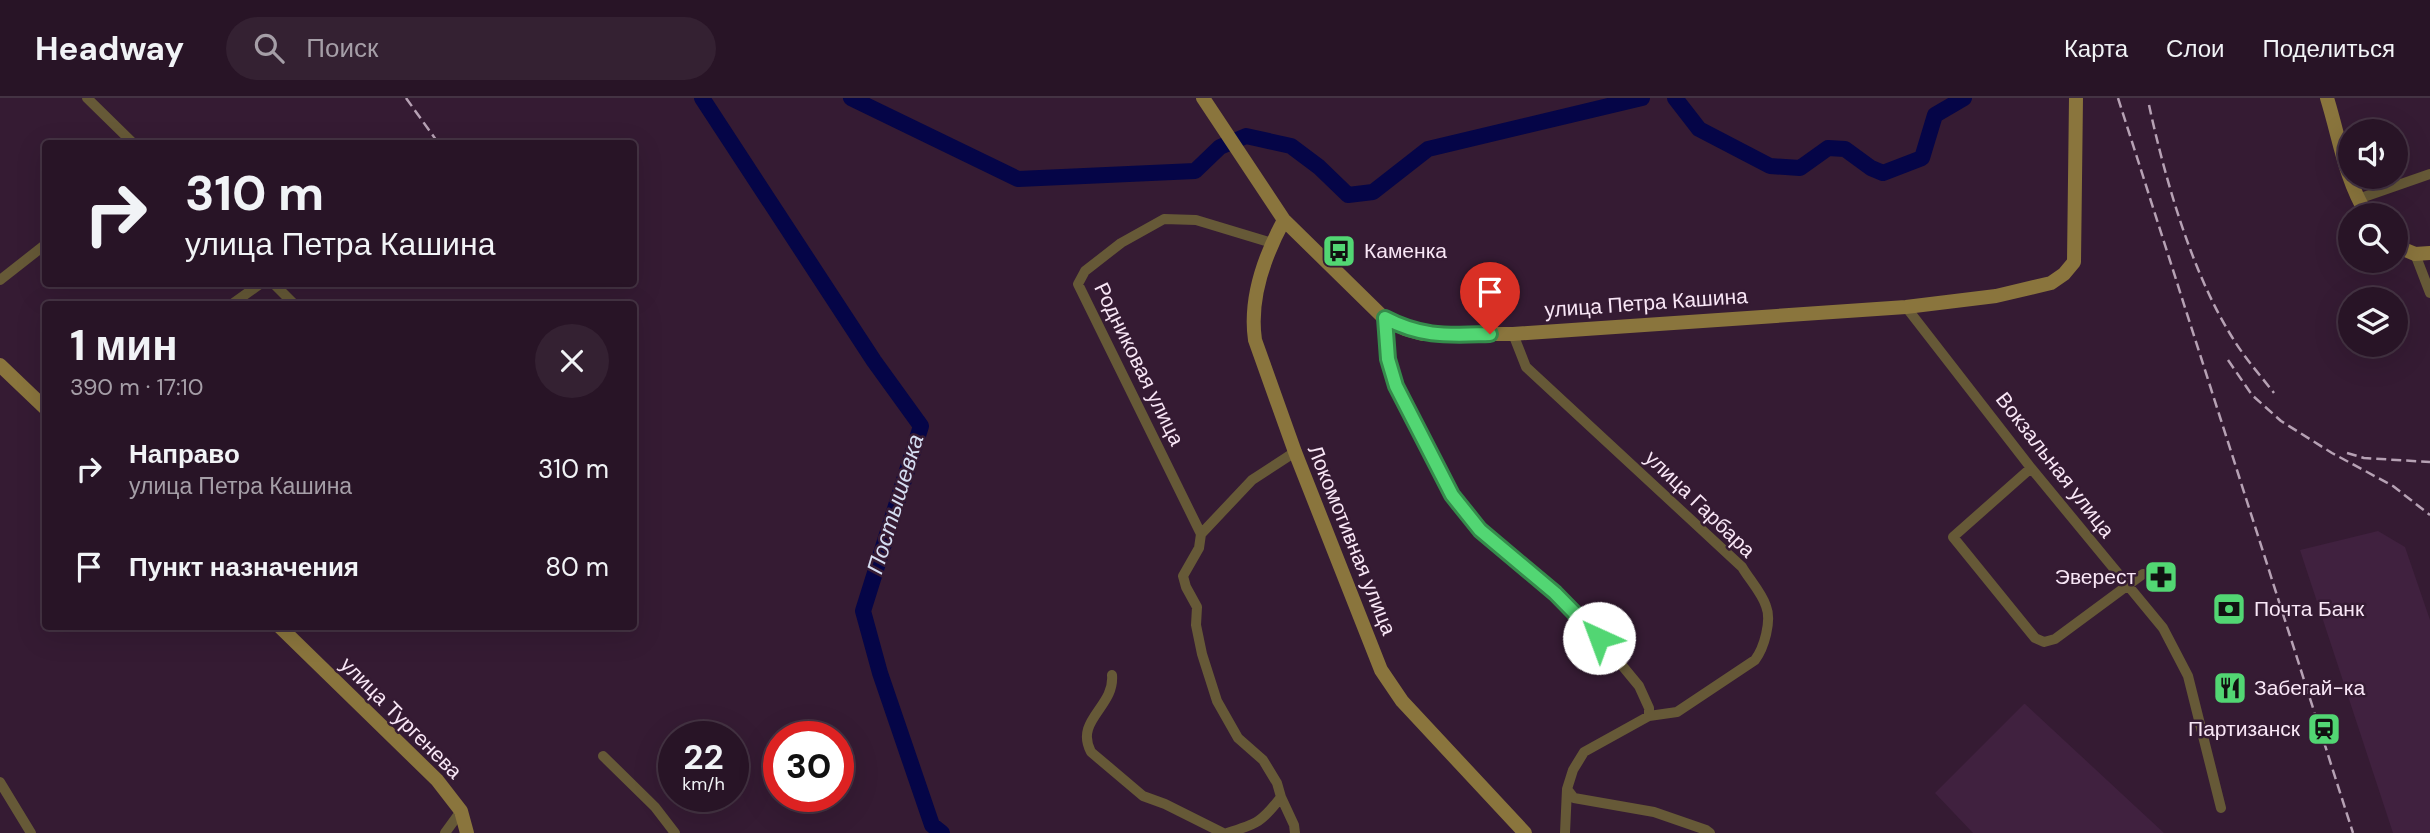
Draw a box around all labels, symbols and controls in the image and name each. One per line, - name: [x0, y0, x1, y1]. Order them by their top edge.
- search box: [226, 17, 716, 80]
- text: Headway: [35, 27, 184, 70]
- icon: search: [250, 29, 288, 67]
- text: Поиск: [306, 31, 378, 65]
- text: Карта: [2064, 33, 2128, 64]
- text: Слои: [2166, 33, 2224, 64]
- text: Поделиться: [2262, 33, 2395, 64]
- map controls: [2338, 119, 2408, 357]
- button: sound: [2338, 119, 2408, 189]
- text: 310 m: [185, 161, 324, 225]
- icon: right: [70, 168, 161, 259]
- button: search: [2338, 203, 2408, 273]
- text: улица Петра Кашина: [185, 223, 495, 265]
- bus stop icon: Каменка: [1320, 232, 1358, 270]
- place label: Каменка: [1364, 237, 1447, 265]
- pin: [1460, 262, 1520, 334]
- icon: arrive: [1471, 273, 1509, 311]
- street label: Родниковая улица: [1087, 278, 1191, 451]
- street label: улица Петра Кашина: [1543, 282, 1749, 324]
- button: layers: [2338, 287, 2408, 357]
- text: 1 мин: [70, 318, 178, 373]
- button: close: [535, 324, 609, 398]
- text: 390 m · 17:10: [70, 372, 204, 402]
- street label: Вокзальная улица: [1989, 386, 2121, 544]
- water label: Постышевка: [860, 430, 930, 578]
- text: Направо: [129, 437, 240, 471]
- street label: Локомотивная улица: [1301, 441, 1403, 640]
- street label: улица Гарбара: [1639, 444, 1762, 564]
- icon: right: [70, 450, 108, 488]
- text: 310 m: [538, 452, 609, 486]
- text: улица Петра Кашина: [129, 471, 352, 501]
- icon: arrive: [70, 548, 108, 586]
- text: Пункт назначения: [129, 550, 359, 584]
- text: 80 m: [545, 550, 609, 584]
- pharmacy icon: Эверест: [2142, 558, 2180, 596]
- place label: Эверест: [2055, 563, 2136, 591]
- bank icon: Почта Банк: [2210, 590, 2248, 628]
- place label: Почта Банк: [2254, 595, 2365, 623]
- position arrow: [1562, 601, 1636, 675]
- street label: улица Тургенева: [334, 651, 468, 785]
- restaurant icon: Забегай-ка: [2211, 669, 2249, 707]
- place label: Забегай-ка: [2254, 674, 2365, 702]
- station icon: Партизанск: [2305, 710, 2343, 748]
- place label: Партизанск: [2188, 715, 2301, 743]
- speed limit sign: 30: [763, 721, 854, 812]
- text: 22: [683, 734, 724, 780]
- text: km/h: [682, 772, 725, 796]

